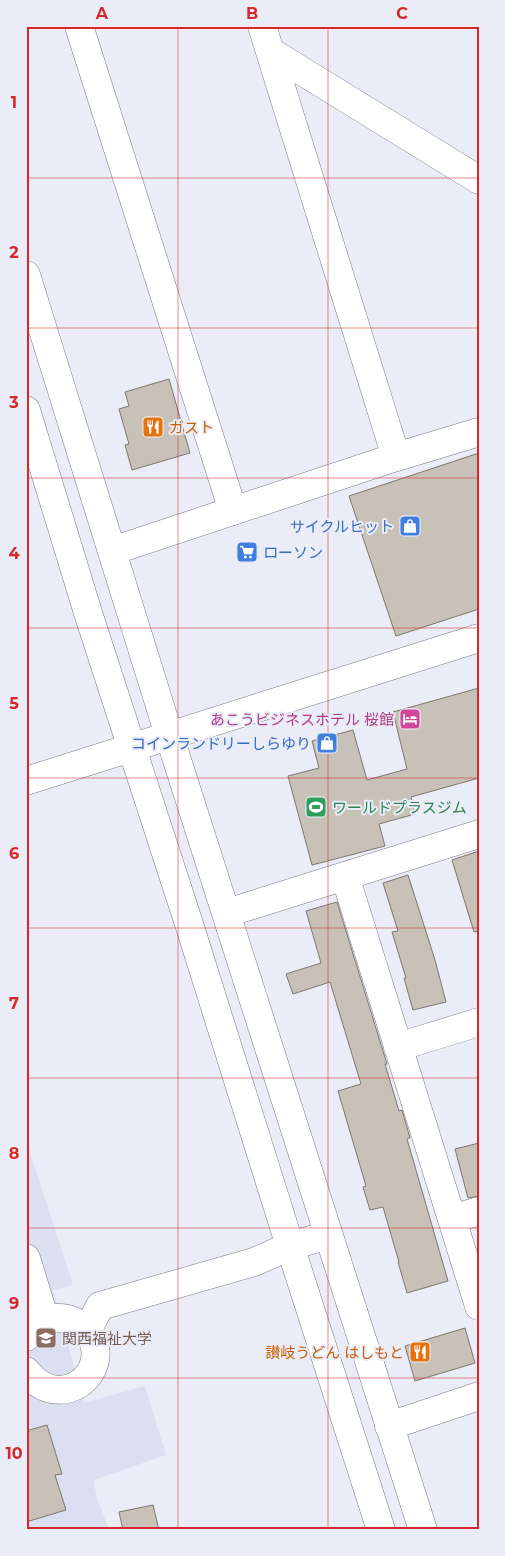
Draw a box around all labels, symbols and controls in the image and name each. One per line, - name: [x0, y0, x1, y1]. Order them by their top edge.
- text: A: [95, 4, 109, 23]
- text: B: [246, 4, 258, 23]
- text: C: [396, 4, 408, 23]
- text: 1: [11, 93, 17, 112]
- text: 2: [9, 243, 19, 262]
- text: 3: [8, 393, 19, 412]
- restaurant icon: ガスト: [141, 415, 165, 439]
- place label: ガスト: [169, 418, 214, 437]
- shop icon: サイクルヒット: [398, 514, 422, 538]
- place label: サイクルヒット: [290, 517, 394, 536]
- supermarket icon: ローソン: [235, 540, 259, 564]
- place label: ローソン: [263, 543, 323, 562]
- text: 4: [8, 544, 20, 563]
- text: 5: [9, 694, 19, 713]
- hotel icon: あこうビジネスホテル 桜館: [398, 707, 422, 731]
- place label: あこうビジネスホテル 桜館: [210, 710, 394, 729]
- shop icon: コインランドリーしらゆり: [315, 731, 339, 755]
- place label: コインランドリーしらゆり: [131, 734, 311, 753]
- sports icon: ワールドプラスジム: [304, 795, 328, 819]
- place label: ワールドプラスジム: [332, 798, 467, 817]
- text: 6: [9, 844, 19, 863]
- text: 7: [9, 994, 19, 1013]
- text: 8: [9, 1144, 19, 1163]
- text: 9: [9, 1294, 19, 1313]
- school or university icon: 関西福祉大学: [34, 1326, 58, 1350]
- place label: 関西福祉大学: [62, 1329, 152, 1348]
- restaurant icon: 讃岐うどん はしもと: [408, 1340, 432, 1364]
- place label: 讃岐うどん はしもと: [265, 1343, 404, 1362]
- text: 10: [5, 1444, 23, 1463]

